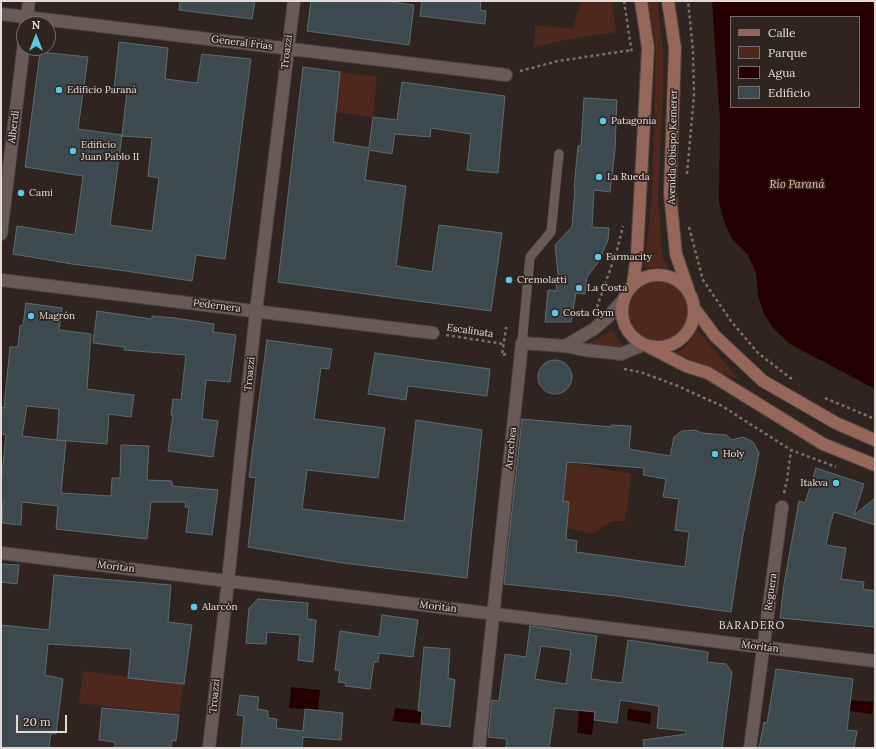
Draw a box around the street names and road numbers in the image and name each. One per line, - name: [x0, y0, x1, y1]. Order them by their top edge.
- street label: General Frías: [211, 33, 273, 53]
- street label: Troazzi: [279, 34, 295, 70]
- street label: Avenida Obispo Kemerer: [666, 89, 680, 205]
- street label: Alberdi: [6, 110, 22, 144]
- street label: Pedernera: [192, 297, 242, 315]
- street label: Escalinata: [446, 322, 494, 340]
- street label: Troazzi: [242, 356, 258, 392]
- street label: Arrechea: [503, 426, 519, 470]
- street label: Moritán: [97, 559, 135, 575]
- street label: Reguera: [762, 572, 780, 612]
- street label: Moritán: [419, 599, 457, 615]
- street label: Moritán: [741, 639, 779, 655]
- street label: Troazzi: [207, 678, 223, 714]

